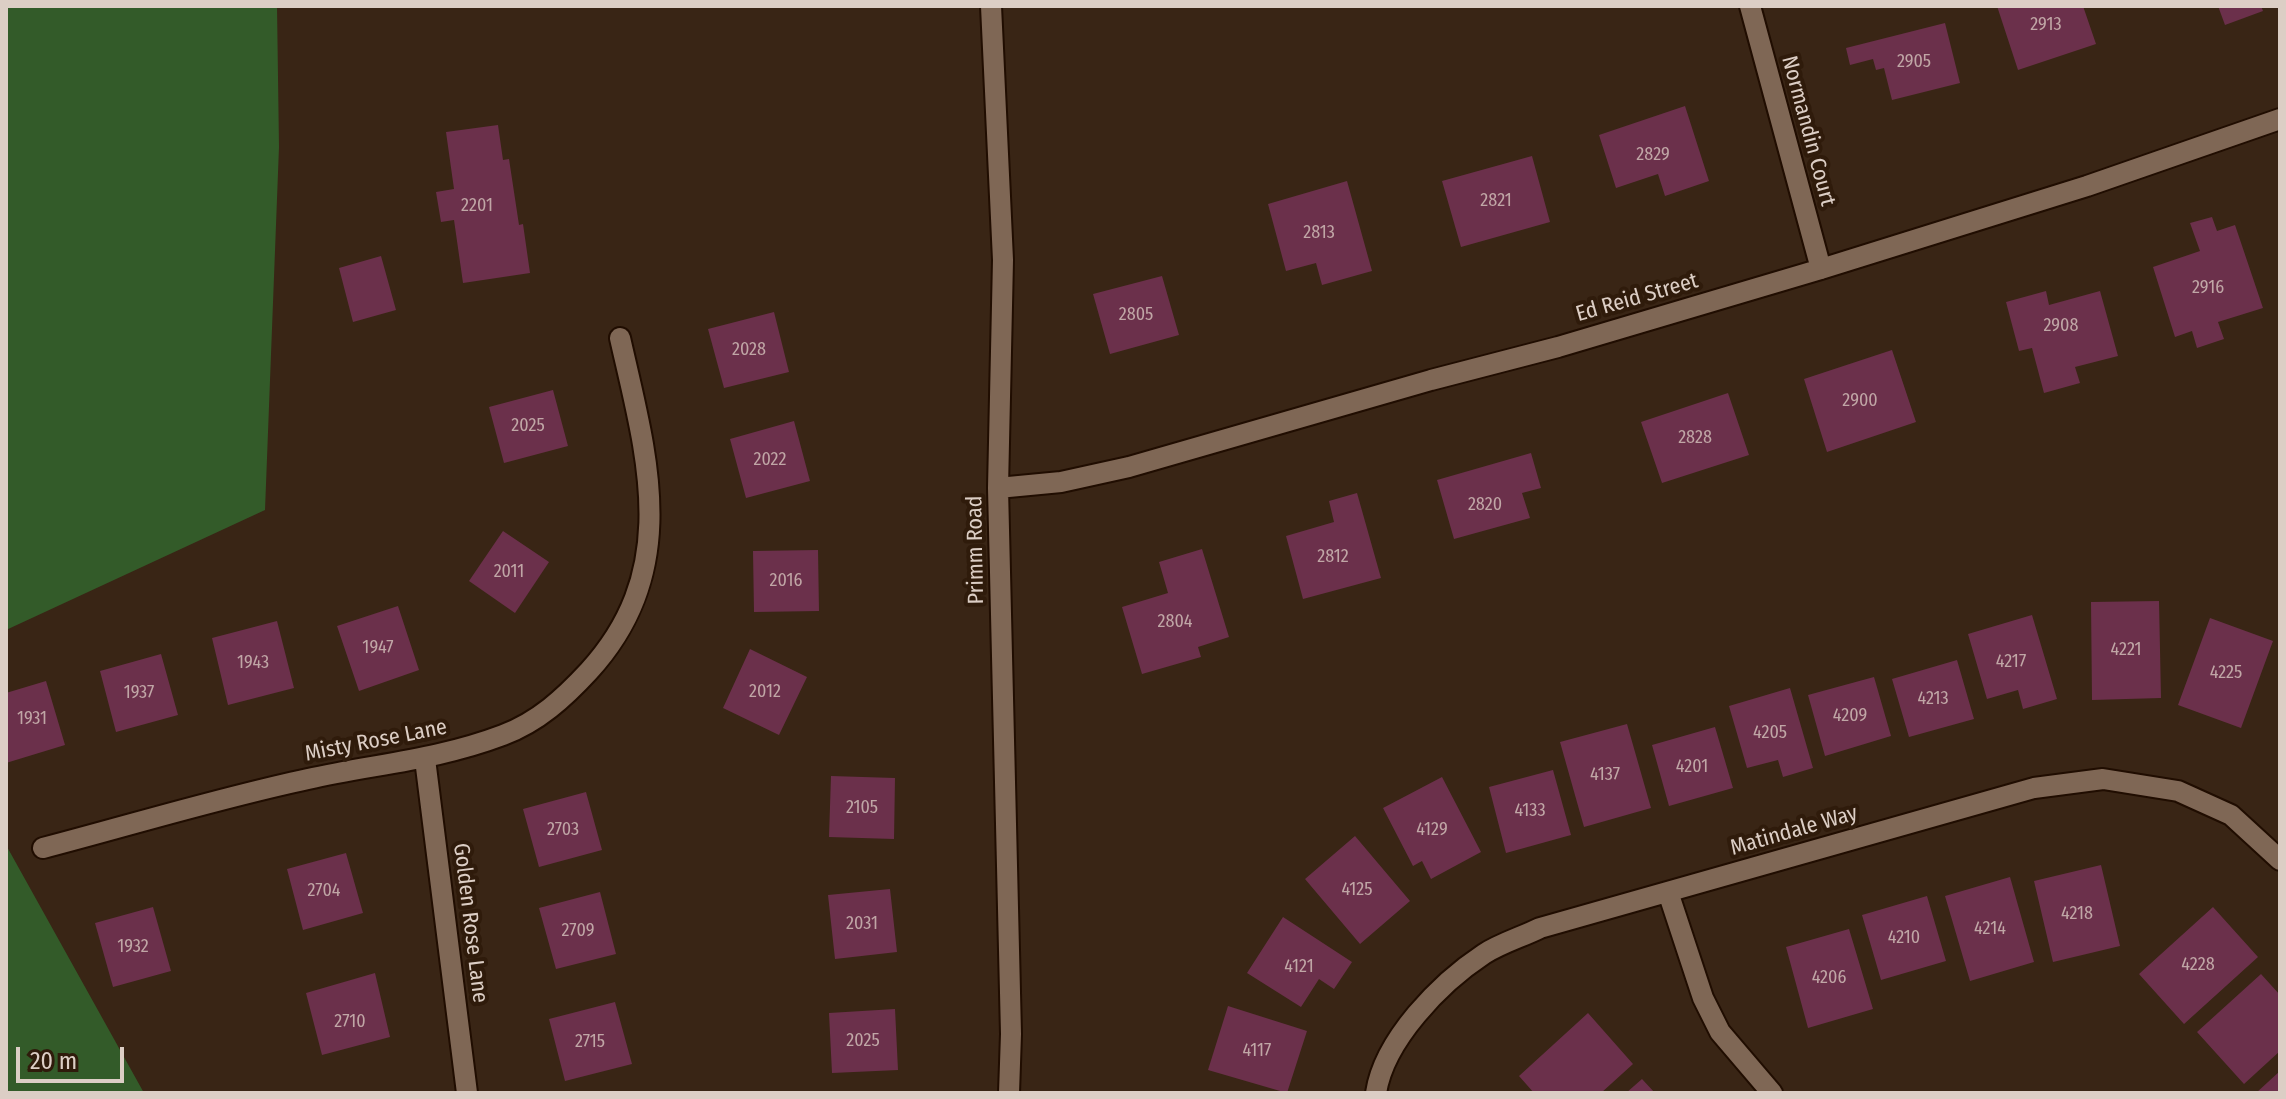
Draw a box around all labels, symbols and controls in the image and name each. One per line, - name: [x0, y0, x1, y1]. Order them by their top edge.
- house number: 2913: [2030, 14, 2062, 36]
- house number: 2905: [1897, 51, 1931, 73]
- street label: Normandin Court: [1775, 53, 1841, 209]
- house number: 2829: [1636, 144, 1670, 166]
- house number: 2821: [1480, 190, 1512, 212]
- house number: 2201: [461, 195, 493, 217]
- house number: 2813: [1303, 222, 1335, 244]
- street label: Ed Reid Street: [1573, 268, 1701, 328]
- house number: 2916: [2192, 277, 2224, 299]
- house number: 2805: [1119, 304, 1153, 326]
- house number: 2908: [2044, 315, 2078, 337]
- house number: 2028: [732, 339, 766, 361]
- house number: 2900: [1842, 390, 1878, 412]
- house number: 2025: [511, 415, 545, 437]
- house number: 2828: [1678, 427, 1712, 449]
- house number: 2022: [754, 449, 786, 471]
- house number: 2820: [1468, 494, 1502, 516]
- street label: Primm Road: [962, 495, 990, 605]
- house number: 2812: [1317, 546, 1349, 568]
- house number: 2011: [494, 561, 524, 583]
- house number: 2016: [770, 570, 802, 592]
- house number: 2804: [1157, 611, 1193, 633]
- house number: 1947: [362, 637, 394, 659]
- house number: 4221: [2111, 639, 2141, 661]
- house number: 4217: [1996, 651, 2026, 673]
- house number: 1943: [237, 652, 269, 674]
- house number: 4225: [2210, 662, 2242, 684]
- house number: 2012: [749, 681, 781, 703]
- house number: 1937: [124, 682, 154, 704]
- house number: 4213: [1917, 688, 1949, 710]
- house number: 4209: [1833, 705, 1867, 727]
- house number: 1931: [17, 708, 47, 730]
- street label: Misty Rose Lane: [303, 714, 449, 768]
- house number: 4205: [1753, 722, 1787, 744]
- house number: 4201: [1676, 756, 1708, 778]
- house number: 4137: [1590, 764, 1620, 786]
- house number: 2105: [846, 797, 878, 819]
- house number: 4133: [1515, 800, 1545, 822]
- street label: Matindale Way: [1727, 800, 1861, 862]
- house number: 2703: [547, 819, 579, 841]
- house number: 4129: [1416, 819, 1448, 841]
- street label: Golden Rose Lane: [447, 842, 493, 1004]
- house number: 4125: [1342, 879, 1372, 901]
- house number: 2704: [308, 880, 340, 902]
- house number: 4218: [2061, 903, 2093, 925]
- house number: 2031: [846, 913, 878, 935]
- house number: 4214: [1974, 918, 2006, 940]
- house number: 2709: [562, 920, 594, 942]
- house number: 4210: [1888, 927, 1920, 949]
- house number: 1932: [117, 936, 149, 958]
- house number: 4228: [2181, 954, 2215, 976]
- house number: 4121: [1284, 956, 1314, 978]
- house number: 4206: [1812, 967, 1846, 989]
- house number: 2710: [334, 1011, 366, 1033]
- house number: 2025: [846, 1030, 880, 1052]
- scale bar: [20, 1031, 128, 1081]
- house number: 2715: [575, 1031, 605, 1053]
- house number: 4117: [1243, 1040, 1271, 1062]
- text: 20 m: [30, 1047, 77, 1075]

